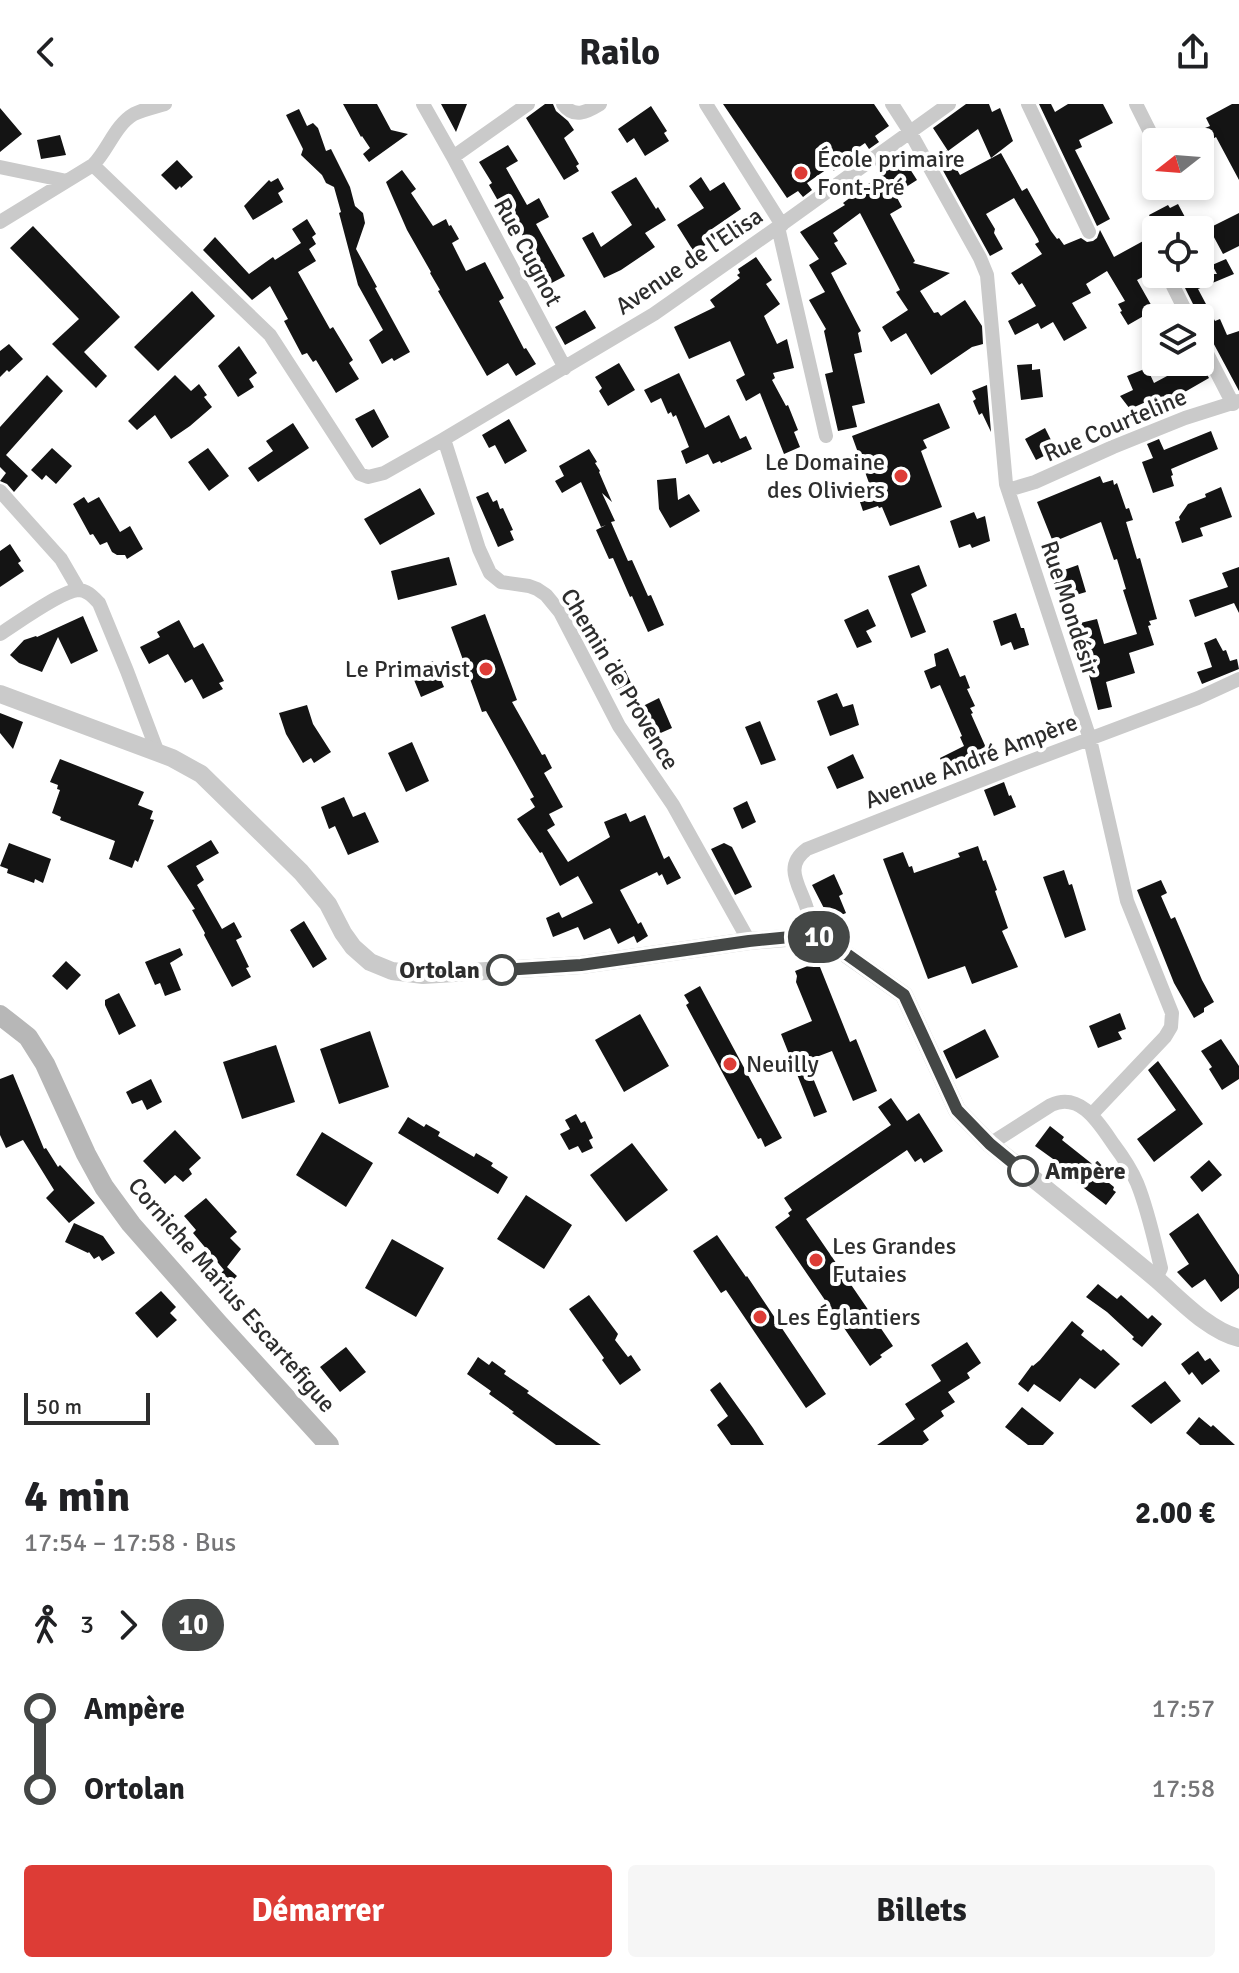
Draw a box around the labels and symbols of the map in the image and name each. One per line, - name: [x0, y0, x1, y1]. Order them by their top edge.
- north arrow: [1142, 128, 1214, 200]
- place label: École primaire Font-Pré: [817, 144, 965, 202]
- marker: École primaire Font-Pré: [792, 164, 810, 182]
- street label: Rue Cugnot: [487, 193, 569, 311]
- street label: Avenue de l'Elisa: [610, 201, 768, 321]
- street label: Rue Courteline: [1039, 381, 1191, 469]
- place label: Le Domaine des Oliviers: [765, 447, 885, 505]
- marker: Le Domaine des Oliviers: [892, 467, 910, 485]
- street label: Rue Mondésir: [1034, 537, 1106, 679]
- street label: Chemin de Provence: [554, 583, 686, 775]
- place label: Le Primavist: [345, 654, 470, 684]
- marker: Le Primavist: [477, 660, 495, 678]
- street label: Avenue André Ampère: [860, 707, 1082, 815]
- line badge: 10: [783, 911, 855, 963]
- place label: Ortolan: [399, 955, 480, 985]
- marker: Ortolan: [487, 955, 517, 985]
- place label: Neuilly: [746, 1049, 819, 1079]
- marker: Neuilly: [721, 1055, 739, 1073]
- marker: Ampère: [1008, 1156, 1038, 1186]
- place label: Ampère: [1045, 1156, 1126, 1186]
- street label: Corniche Marius Escartefigue: [122, 1171, 342, 1419]
- place label: Les Grandes Futaies: [832, 1231, 956, 1289]
- marker: Les Grandes Futaies: [807, 1251, 825, 1269]
- place label: Les Églantiers: [776, 1302, 920, 1332]
- marker: Les Églantiers: [751, 1308, 769, 1326]
- scale bar: [24, 1389, 150, 1425]

